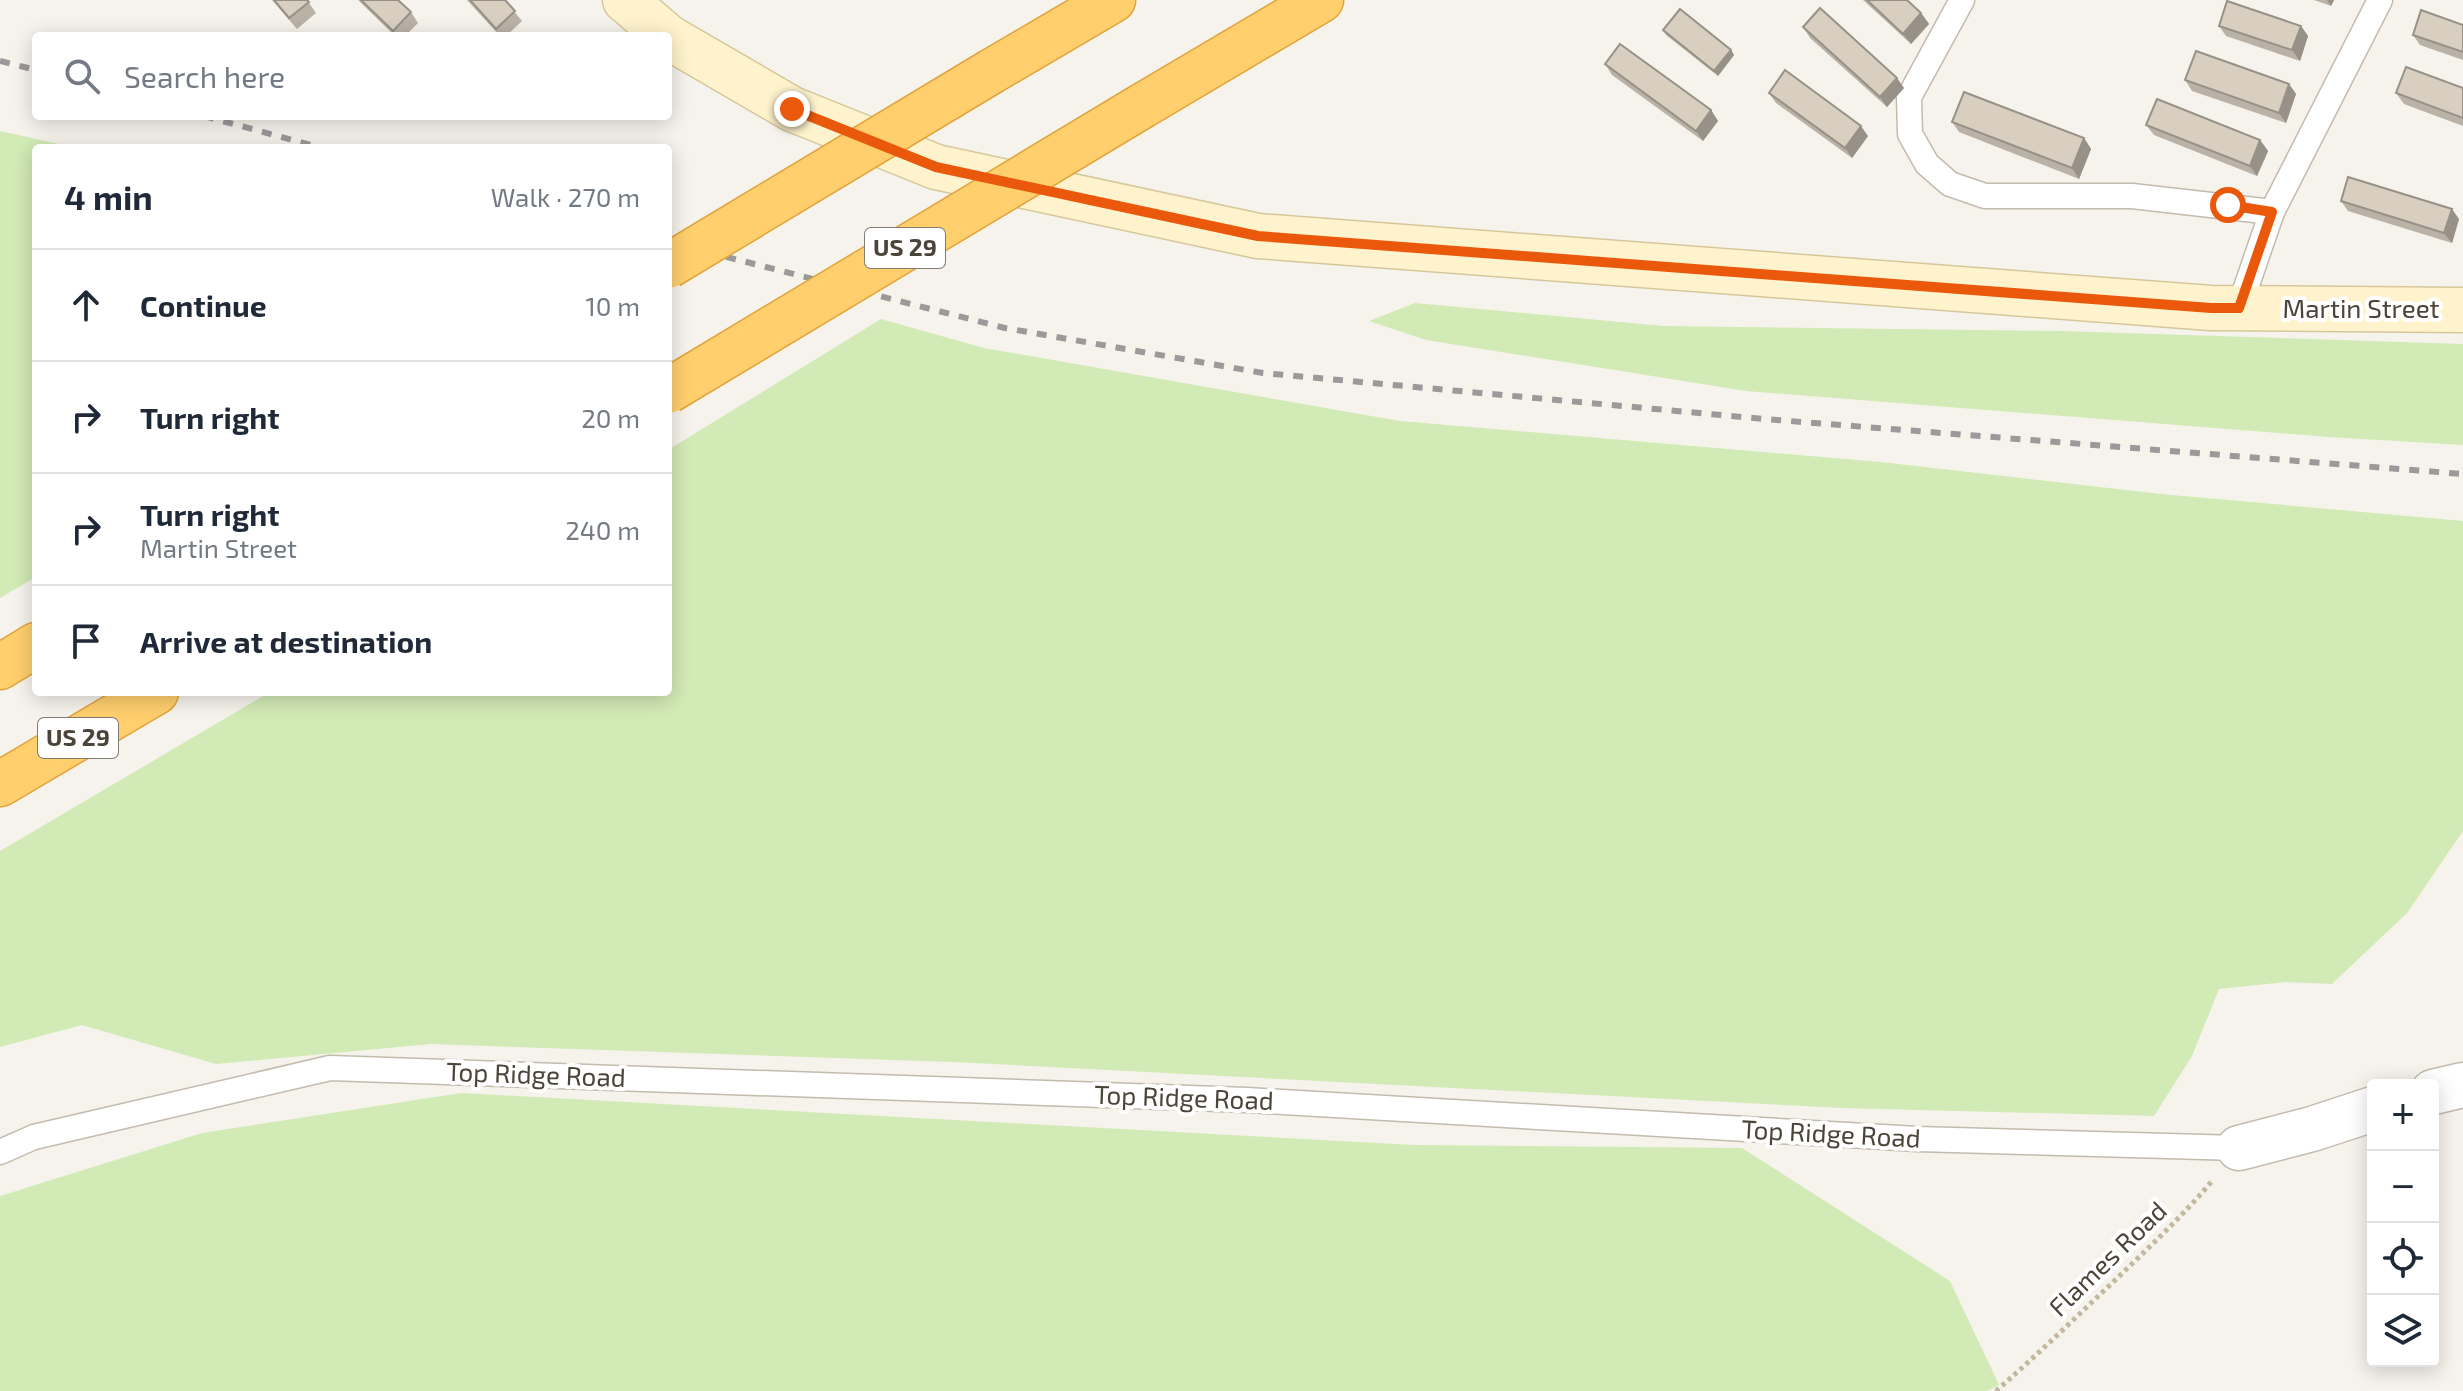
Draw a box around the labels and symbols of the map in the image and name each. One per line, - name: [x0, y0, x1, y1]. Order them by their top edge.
- route end: [774, 91, 810, 127]
- route start: [2210, 187, 2246, 223]
- road number: US 29: [865, 228, 945, 268]
- street label: Martin Street: [2282, 292, 2440, 323]
- road number: US 29: [38, 718, 118, 758]
- street label: Top Ridge Road: [446, 1055, 626, 1092]
- street label: Top Ridge Road: [1094, 1078, 1274, 1115]
- street label: Top Ridge Road: [1741, 1112, 1921, 1153]
- street label: Flames Road: [2042, 1194, 2172, 1322]

